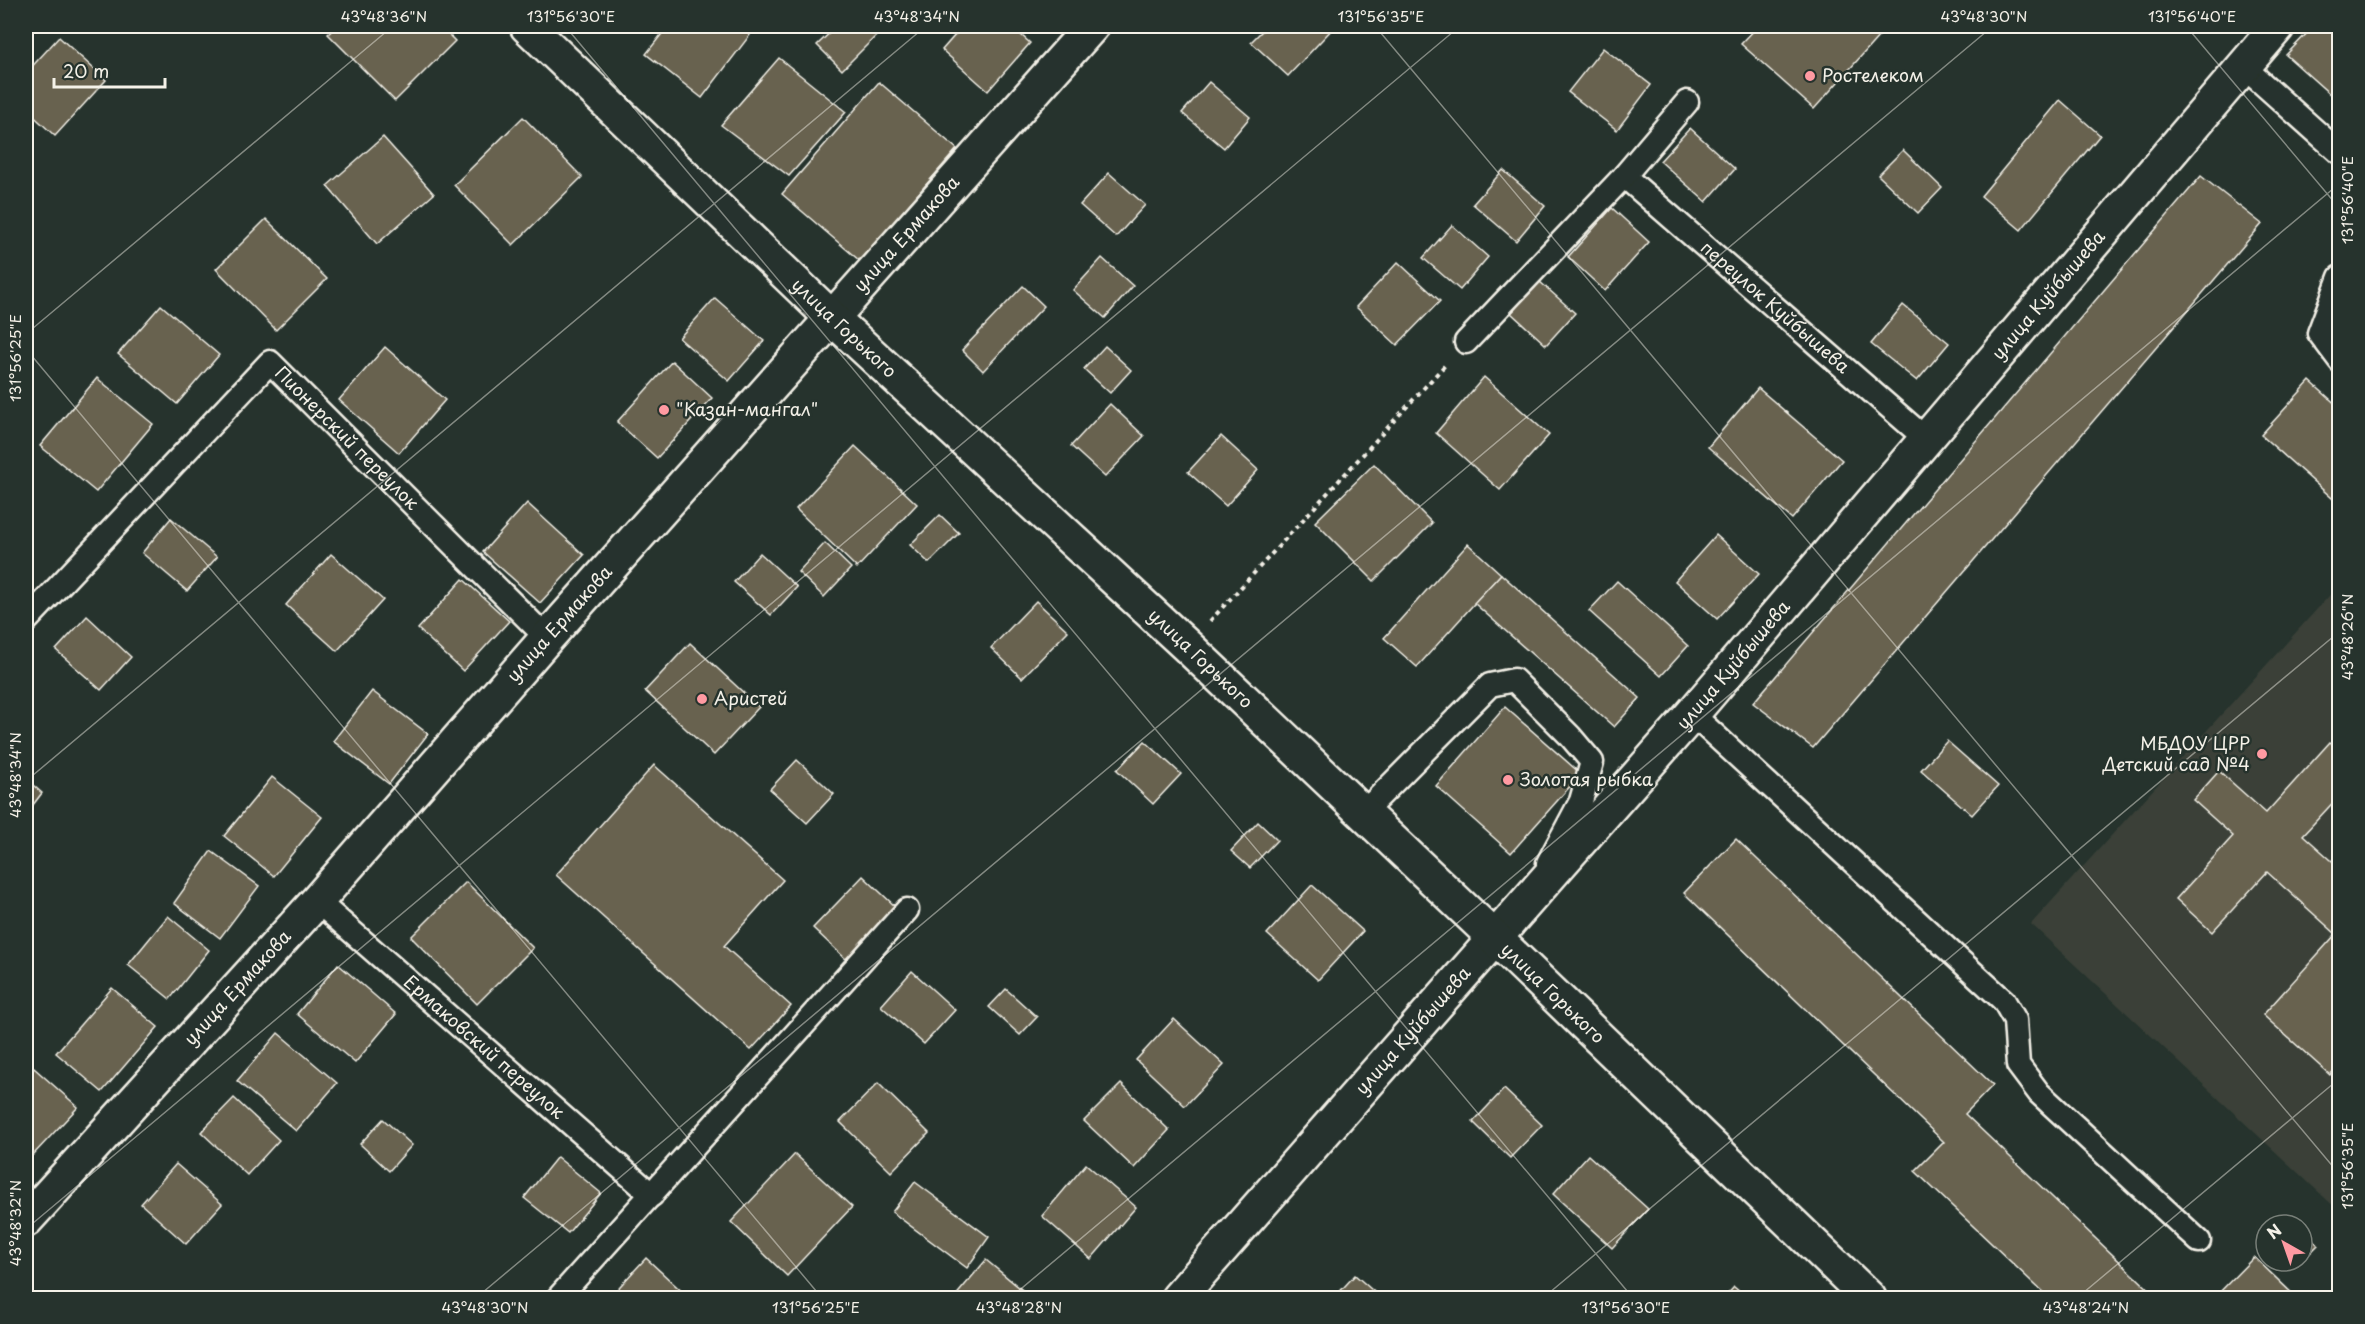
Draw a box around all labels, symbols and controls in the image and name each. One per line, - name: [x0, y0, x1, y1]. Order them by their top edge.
- text: 43°48'36"N: [341, 4, 427, 27]
- text: 131°56'30"E: [527, 4, 615, 27]
- text: 43°48'34"N: [874, 4, 960, 27]
- text: 131°56'35"E: [1337, 4, 1425, 27]
- text: 43°48'30"N: [1940, 4, 2028, 27]
- text: 131°56'40"E: [2148, 4, 2236, 27]
- scale bar: [54, 51, 165, 89]
- text: 20 m: [63, 57, 109, 84]
- place label: Ростелеком: [1822, 61, 1924, 88]
- marker: Ростелеком: [1803, 69, 1817, 83]
- text: 131°56'40"E: [2335, 156, 2358, 244]
- street label: улица Ермакова: [846, 168, 965, 297]
- street label: улица Куйбышева: [1984, 223, 2111, 365]
- street label: переулок Куйбышева: [1695, 234, 1857, 379]
- street label: улица Горького: [786, 271, 904, 383]
- text: 131°56'25"E: [3, 314, 26, 402]
- street label: Пионерский переулок: [270, 359, 426, 515]
- place label: "Казан-мангал": [676, 395, 818, 422]
- marker: "Казан-мангал": [657, 403, 671, 417]
- street label: улица Ермакова: [499, 558, 618, 687]
- street label: улица Куйбышева: [1669, 593, 1796, 735]
- text: 43°48'26"N: [2335, 594, 2358, 680]
- street label: улица Горького: [1143, 601, 1260, 714]
- place label: Аристей: [714, 684, 788, 711]
- marker: Аристей: [695, 692, 709, 706]
- place label: МБДОУ ЦРР Детский сад №4: [2102, 729, 2250, 777]
- text: 43°48'34"N: [3, 732, 26, 818]
- marker: МБДОУ ЦРР Детский сад №4: [2255, 747, 2269, 761]
- place label: Золотая рыбка: [1520, 765, 1654, 792]
- marker: Золотая рыбка: [1501, 773, 1515, 787]
- street label: улица Ермакова: [177, 923, 297, 1051]
- street label: улица Горького: [1495, 936, 1612, 1049]
- street label: улица Куйбышева: [1348, 959, 1477, 1100]
- street label: Ермаковский переулок: [398, 968, 572, 1125]
- text: 131°56'35"E: [2335, 1122, 2358, 1210]
- text: 43°48'32"N: [3, 1180, 26, 1266]
- north arrow: [2254, 1213, 2314, 1273]
- text: N: [2261, 1217, 2286, 1244]
- text: 43°48'30"N: [441, 1295, 529, 1318]
- text: 131°56'25"E: [772, 1295, 860, 1318]
- text: 43°48'28"N: [976, 1295, 1062, 1318]
- text: 131°56'30"E: [1582, 1295, 1670, 1318]
- text: 43°48'24"N: [2043, 1295, 2129, 1318]

